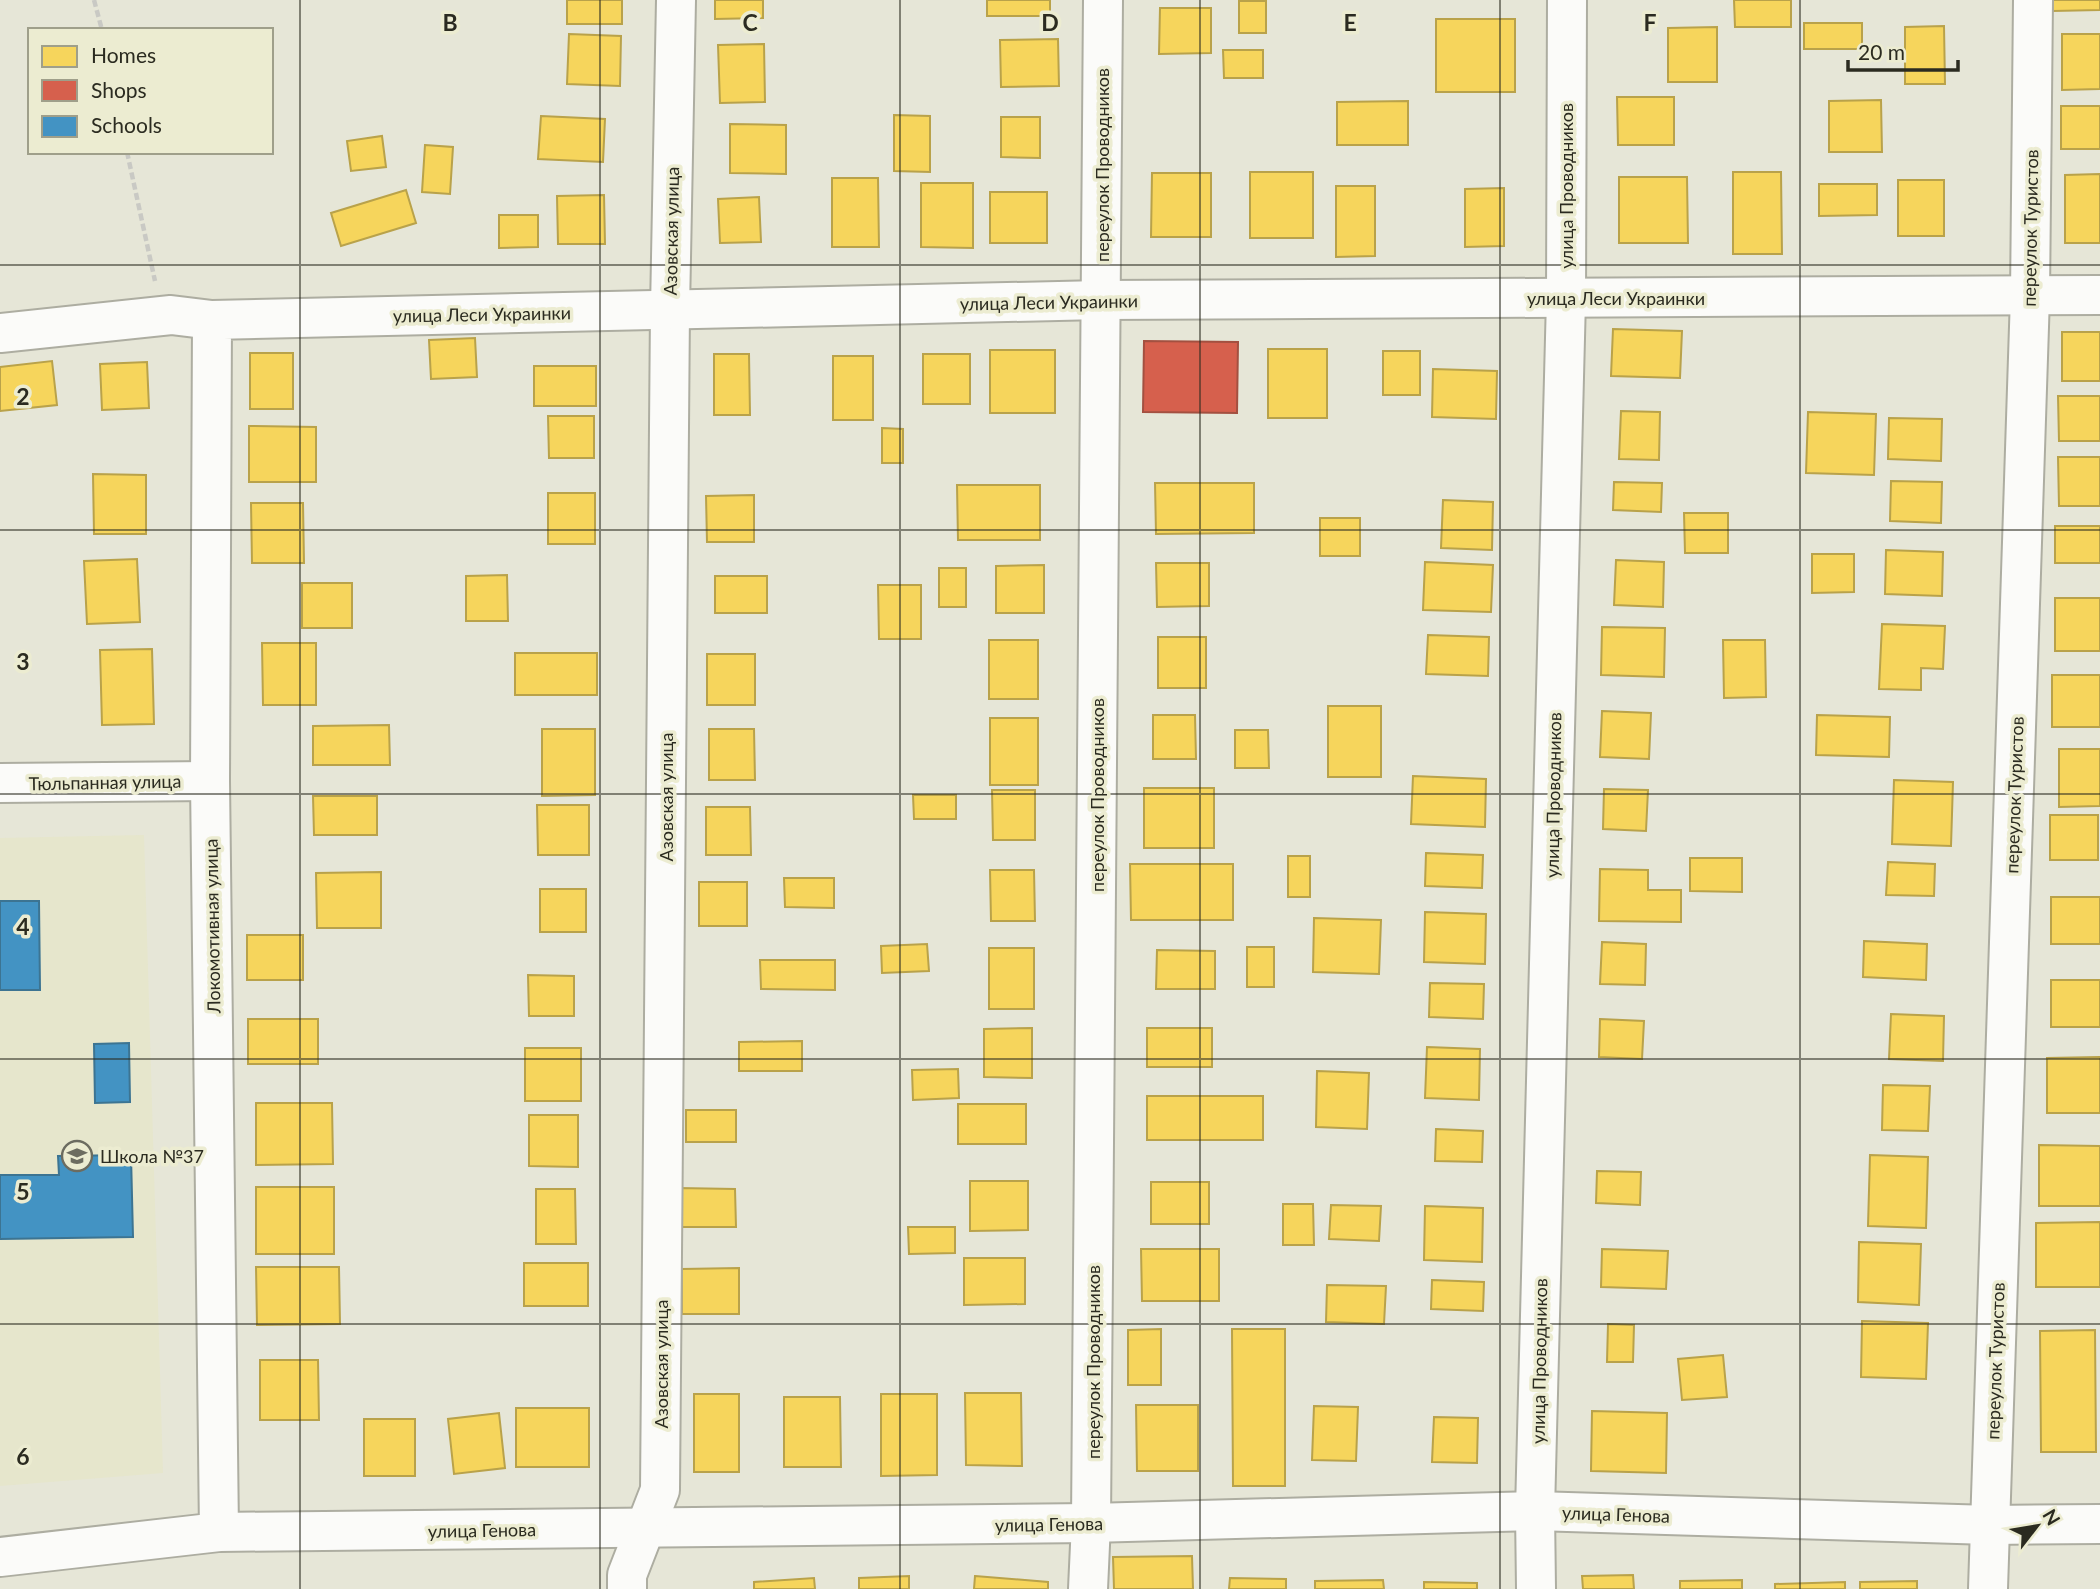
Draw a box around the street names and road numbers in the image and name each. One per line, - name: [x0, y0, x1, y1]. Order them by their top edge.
- street label: переулок Проводников: [1091, 68, 1113, 262]
- street label: улица Проводников: [1555, 103, 1577, 269]
- street label: переулок Туристов: [2018, 149, 2042, 307]
- street label: Азовская улица: [659, 166, 683, 296]
- street label: улица Леси Украинки: [1527, 287, 1705, 309]
- street label: улица Леси Украинки: [960, 289, 1138, 315]
- street label: улица Леси Украинки: [393, 301, 571, 327]
- street label: переулок Проводников: [1086, 698, 1108, 892]
- street label: улица Проводников: [1541, 712, 1565, 878]
- street label: переулок Туристов: [2000, 716, 2028, 874]
- street label: Азовская улица: [655, 733, 677, 861]
- street label: Тюльпанная улица: [29, 770, 181, 794]
- street label: Локомотивная улица: [199, 838, 225, 1015]
- street label: переулок Проводников: [1082, 1265, 1104, 1459]
- street label: улица Проводников: [1527, 1278, 1551, 1444]
- street label: переулок Туристов: [1981, 1282, 2009, 1440]
- street label: Азовская улица: [650, 1300, 672, 1428]
- street label: улица Генова: [1562, 1501, 1670, 1527]
- street label: улица Генова: [995, 1512, 1103, 1536]
- street label: улица Генова: [428, 1518, 536, 1542]

